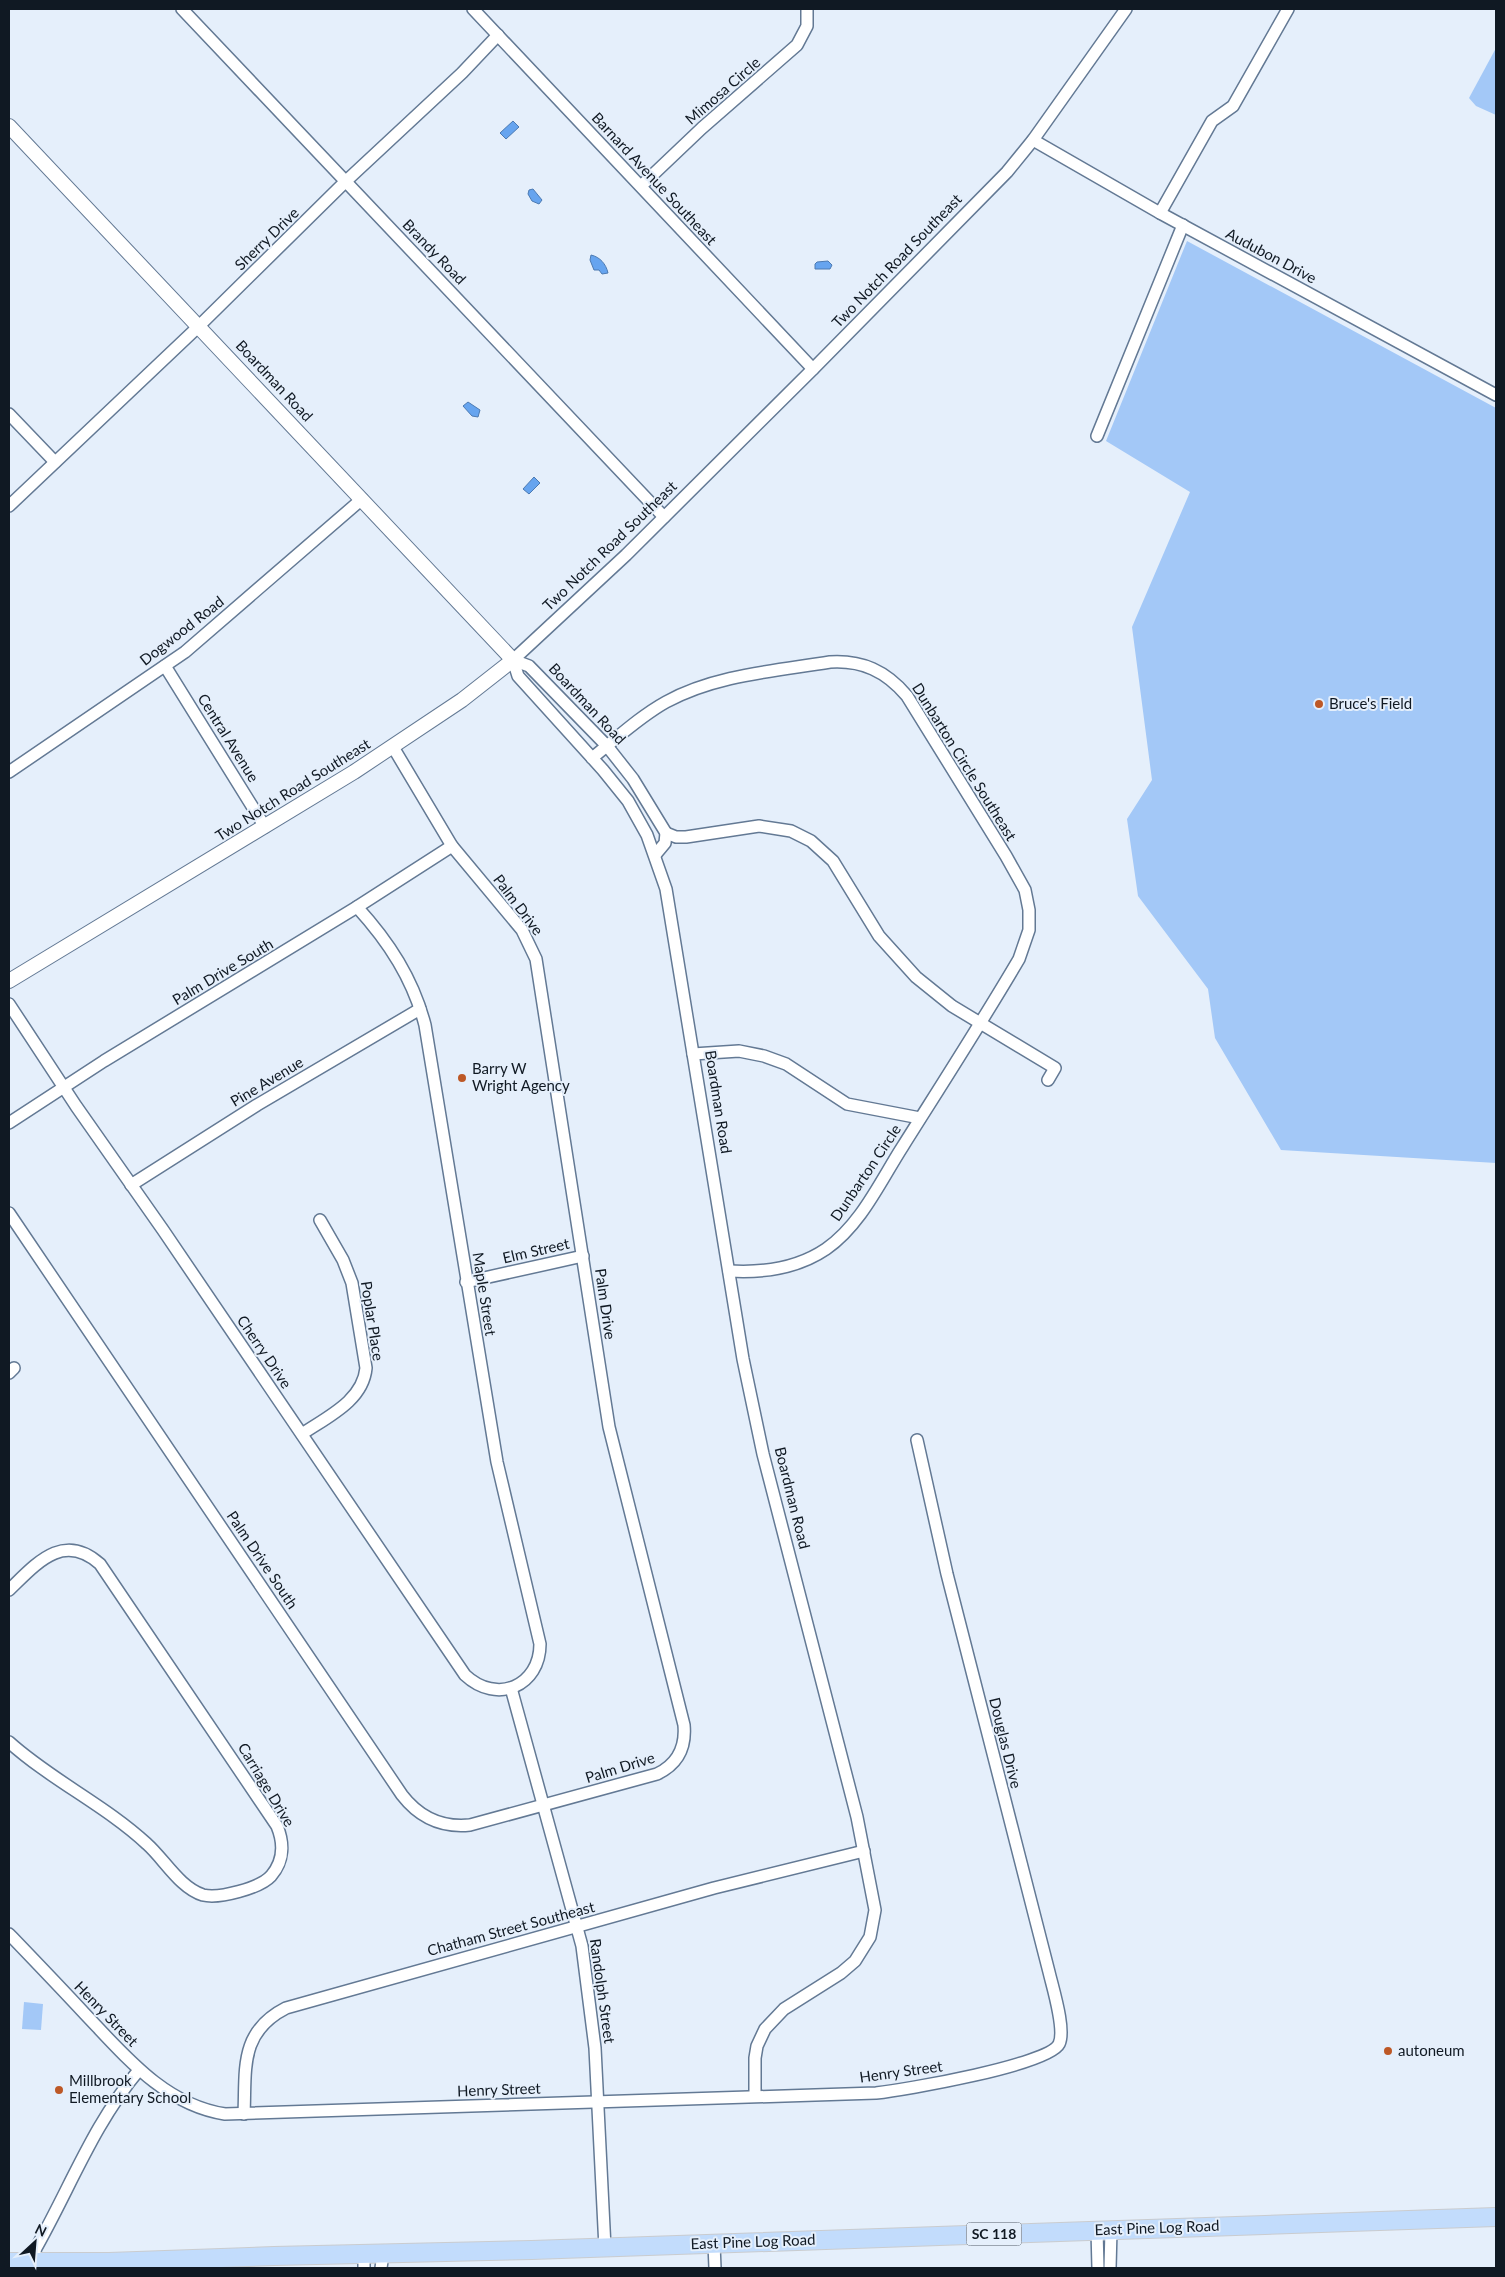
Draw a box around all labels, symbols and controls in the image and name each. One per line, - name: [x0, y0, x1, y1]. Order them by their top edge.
- street label: Mimosa Circle: [681, 53, 764, 128]
- street label: Barnard Avenue Southeast: [589, 108, 721, 249]
- street label: Two Notch Road Southeast: [828, 189, 965, 331]
- street label: Sherry Drive: [230, 203, 302, 273]
- street label: Brandy Road: [399, 215, 470, 288]
- street label: Audubon Drive: [1223, 224, 1320, 287]
- street label: Boardman Road: [233, 336, 317, 425]
- street label: Two Notch Road Southeast: [539, 476, 680, 614]
- street label: Dogwood Road: [136, 592, 227, 669]
- street label: Boardman Road: [546, 659, 630, 748]
- street label: Dunbarton Circle Southeast: [909, 679, 1021, 844]
- street label: Central Avenue: [195, 690, 263, 785]
- place label: Bruce's Field: [1329, 694, 1412, 712]
- marker: Bruce's Field: [1313, 698, 1325, 710]
- street label: Two Notch Road Southeast: [212, 734, 374, 844]
- street label: Palm Drive: [490, 870, 548, 939]
- street label: Palm Drive South: [169, 934, 276, 1008]
- street label: Boardman Road: [702, 1049, 736, 1155]
- street label: Pine Avenue: [227, 1052, 306, 1110]
- place label: Barry W Wright Agency: [472, 1059, 570, 1094]
- marker: Barry W Wright Agency: [456, 1072, 468, 1084]
- street label: Dunbarton Circle: [826, 1121, 904, 1224]
- street label: Elm Street: [501, 1233, 571, 1266]
- street label: Maple Street: [470, 1251, 501, 1338]
- street label: Palm Drive: [592, 1267, 620, 1341]
- street label: Poplar Place: [358, 1280, 388, 1362]
- street label: Cherry Drive: [234, 1312, 296, 1391]
- street label: Boardman Road: [772, 1445, 814, 1551]
- street label: Palm Drive South: [223, 1507, 302, 1612]
- street label: Douglas Drive: [986, 1695, 1026, 1790]
- street label: Carriage Drive: [235, 1739, 299, 1830]
- street label: Palm Drive: [583, 1748, 657, 1786]
- street label: Chatham Street Southeast: [425, 1897, 597, 1959]
- street label: Randolph Street: [587, 1937, 619, 2045]
- street label: Henry Street: [71, 1977, 143, 2050]
- place label: autoneum: [1398, 2041, 1465, 2059]
- marker: autoneum: [1382, 2045, 1394, 2057]
- street label: Henry Street: [858, 2056, 944, 2086]
- place label: Millbrook Elementary School: [69, 2071, 191, 2106]
- street label: Henry Street: [457, 2079, 542, 2099]
- marker: Millbrook Elementary School: [53, 2084, 65, 2096]
- street label: East Pine Log Road: [1094, 2216, 1220, 2238]
- north arrow: [10, 2217, 60, 2267]
- text: N: [32, 2220, 49, 2240]
- road number: SC 118: [966, 2222, 1022, 2246]
- street label: East Pine Log Road: [690, 2230, 816, 2252]

